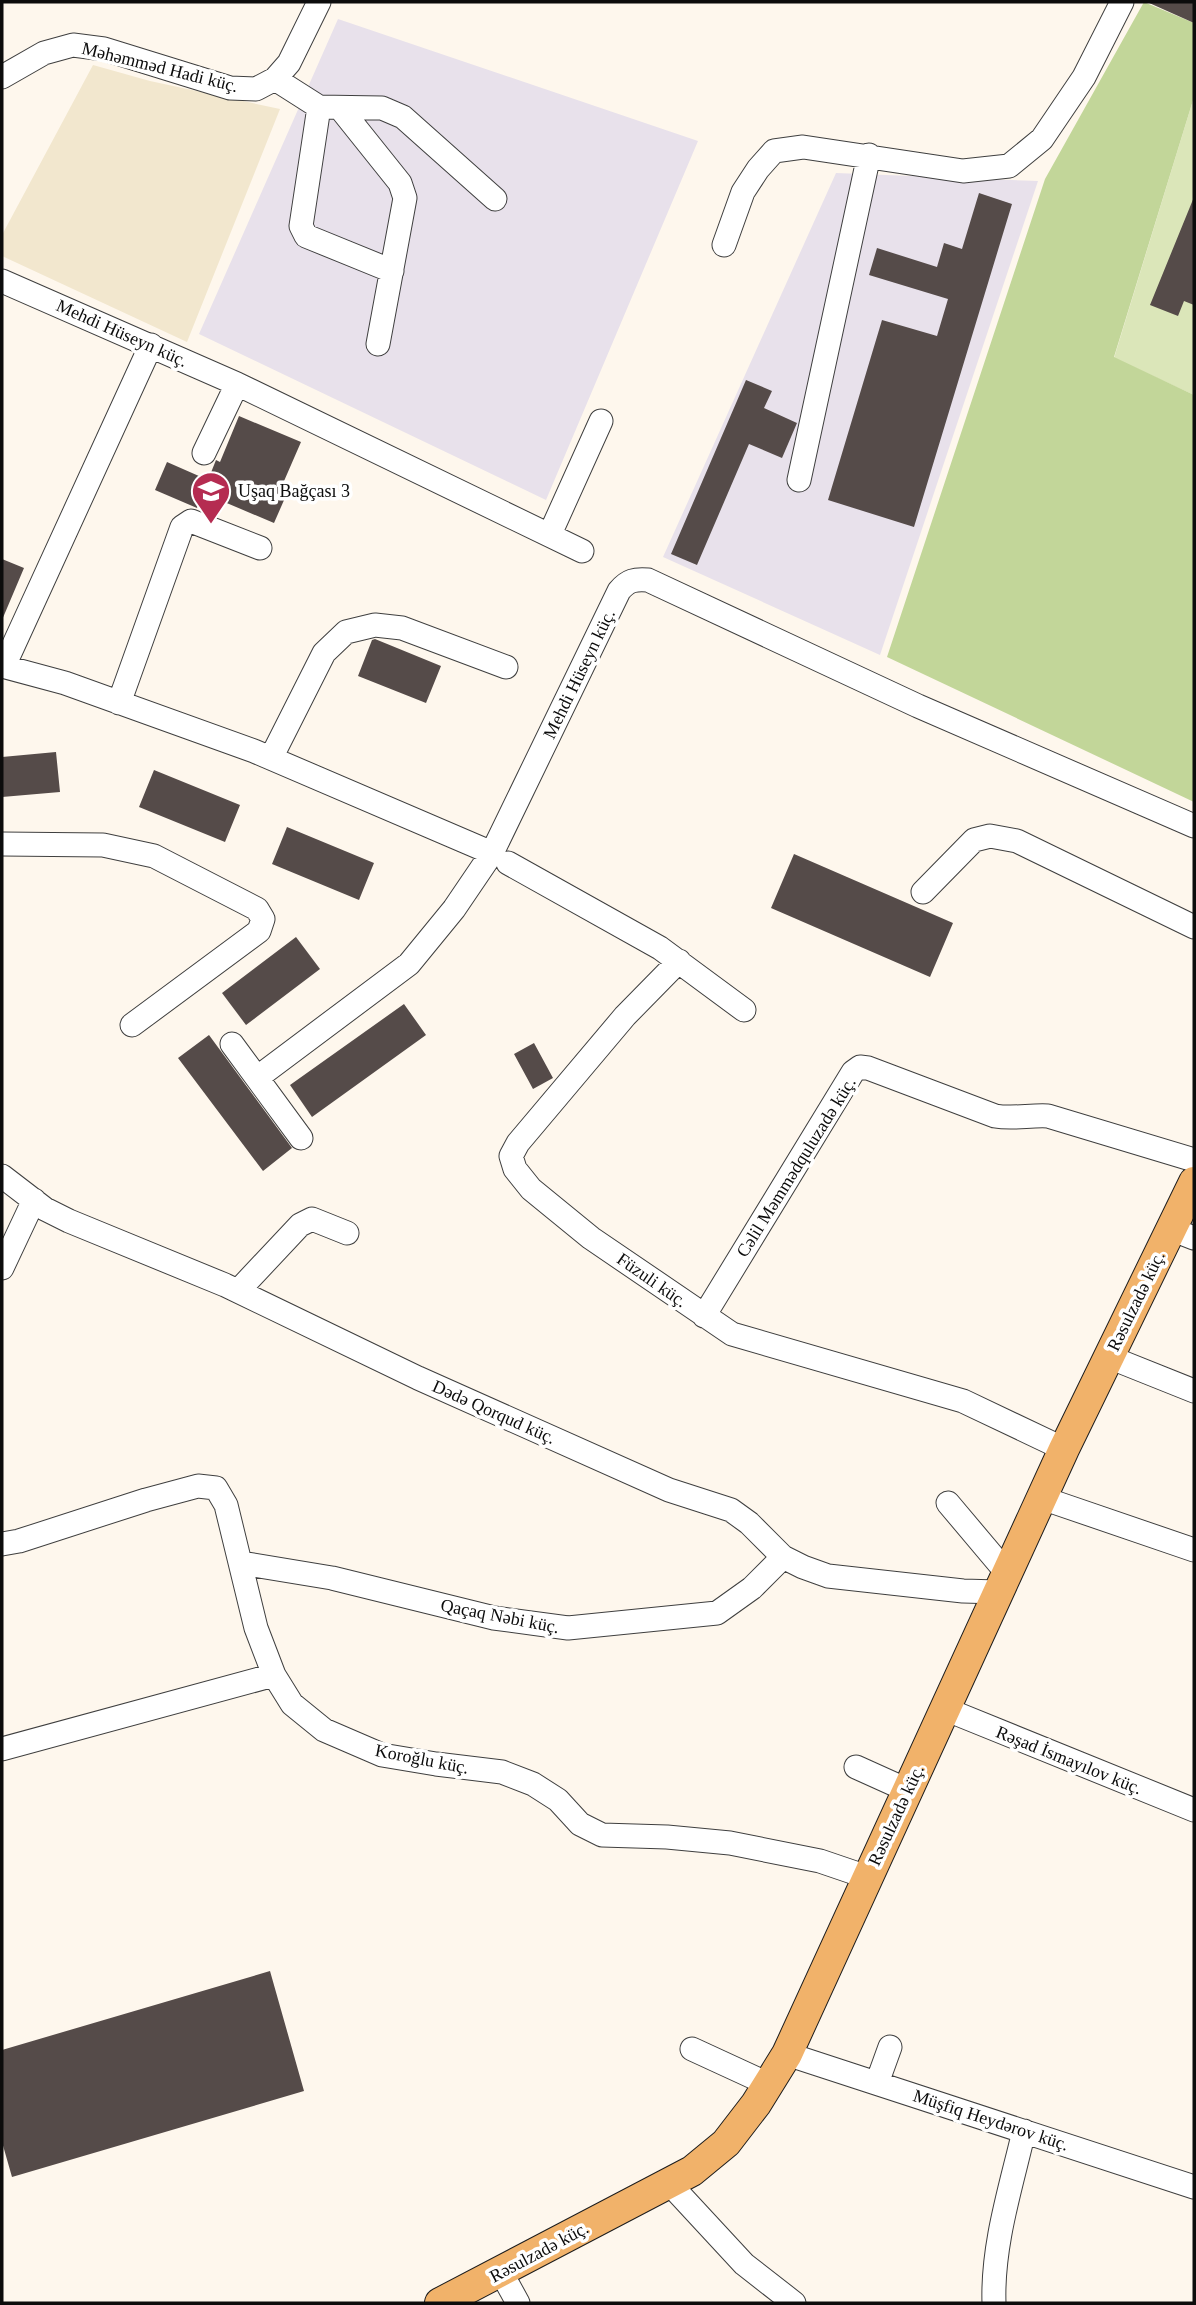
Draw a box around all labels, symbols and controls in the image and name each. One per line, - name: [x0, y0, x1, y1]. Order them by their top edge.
- street label: Məhəmməd Hadi küç.: [80, 38, 240, 96]
- street label: Mehdi Hüseyn küç.: [53, 295, 191, 371]
- school or university icon: Uşaq Bağçası 3: [190, 470, 232, 525]
- place label: Uşaq Bağçası 3: [238, 481, 350, 501]
- street label: Mehdi Hüseyn küç.: [539, 606, 619, 742]
- street label: Cəlil Məmmədquluzadə küç.: [732, 1073, 860, 1261]
- street label: Rəsulzadə küç.: [1103, 1248, 1169, 1354]
- street label: Füzuli küç.: [613, 1249, 691, 1311]
- street label: Dədə Qorqud küç.: [429, 1376, 559, 1448]
- street label: Qaçaq Nəbi küç.: [439, 1595, 561, 1637]
- street label: Rəşad İsmayılov küç.: [993, 1722, 1145, 1798]
- street label: Koroğlu küç.: [373, 1740, 471, 1778]
- street label: Rəsulzadə küç.: [864, 1761, 928, 1869]
- street label: Müşfiq Heydərov küç.: [911, 2085, 1071, 2155]
- street label: Rəsulzadə küç.: [486, 2218, 592, 2286]

